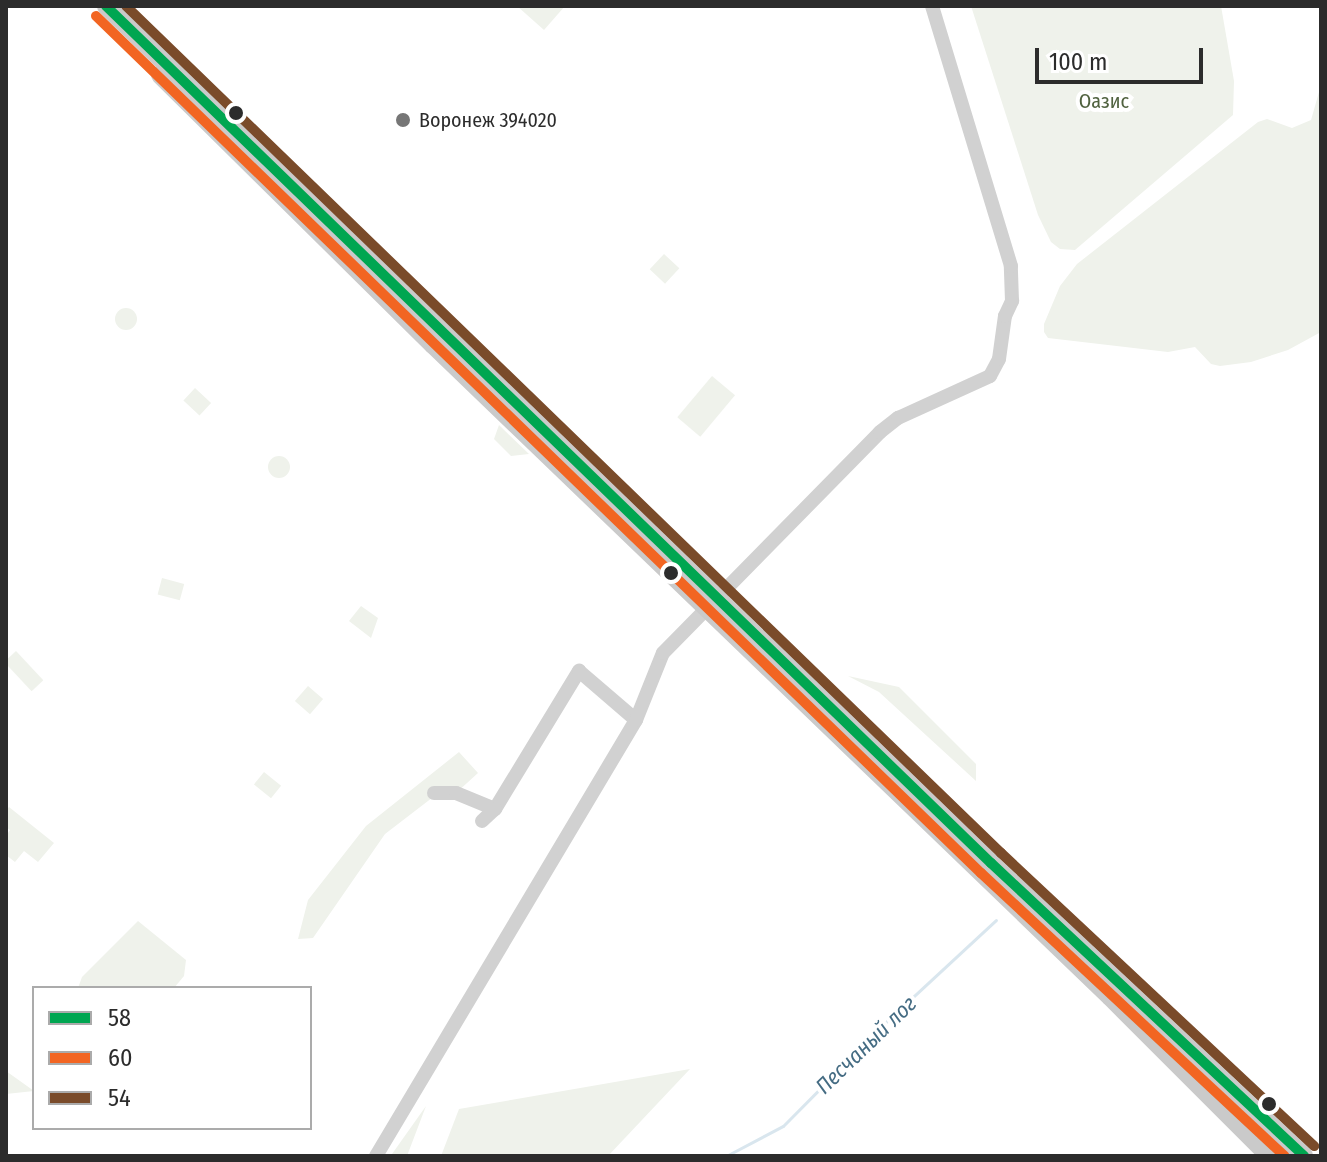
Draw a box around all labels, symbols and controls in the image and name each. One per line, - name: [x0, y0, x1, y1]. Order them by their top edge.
- scale bar: [1039, 32, 1207, 82]
- text: 100 m: [1049, 48, 1107, 76]
- park label: Оазис: [1079, 89, 1129, 113]
- unlabelled marker: [228, 105, 244, 121]
- place label: Воронеж 394020: [419, 108, 557, 132]
- marker: Воронеж 394020: [394, 111, 412, 129]
- unlabelled marker: [663, 565, 679, 581]
- legend: [32, 986, 312, 1130]
- water label: Песчаный лог: [810, 990, 922, 1100]
- text: 58: [108, 1004, 131, 1032]
- text: 60: [108, 1044, 132, 1072]
- text: 54: [108, 1084, 131, 1112]
- unlabelled marker: [1261, 1096, 1277, 1112]

